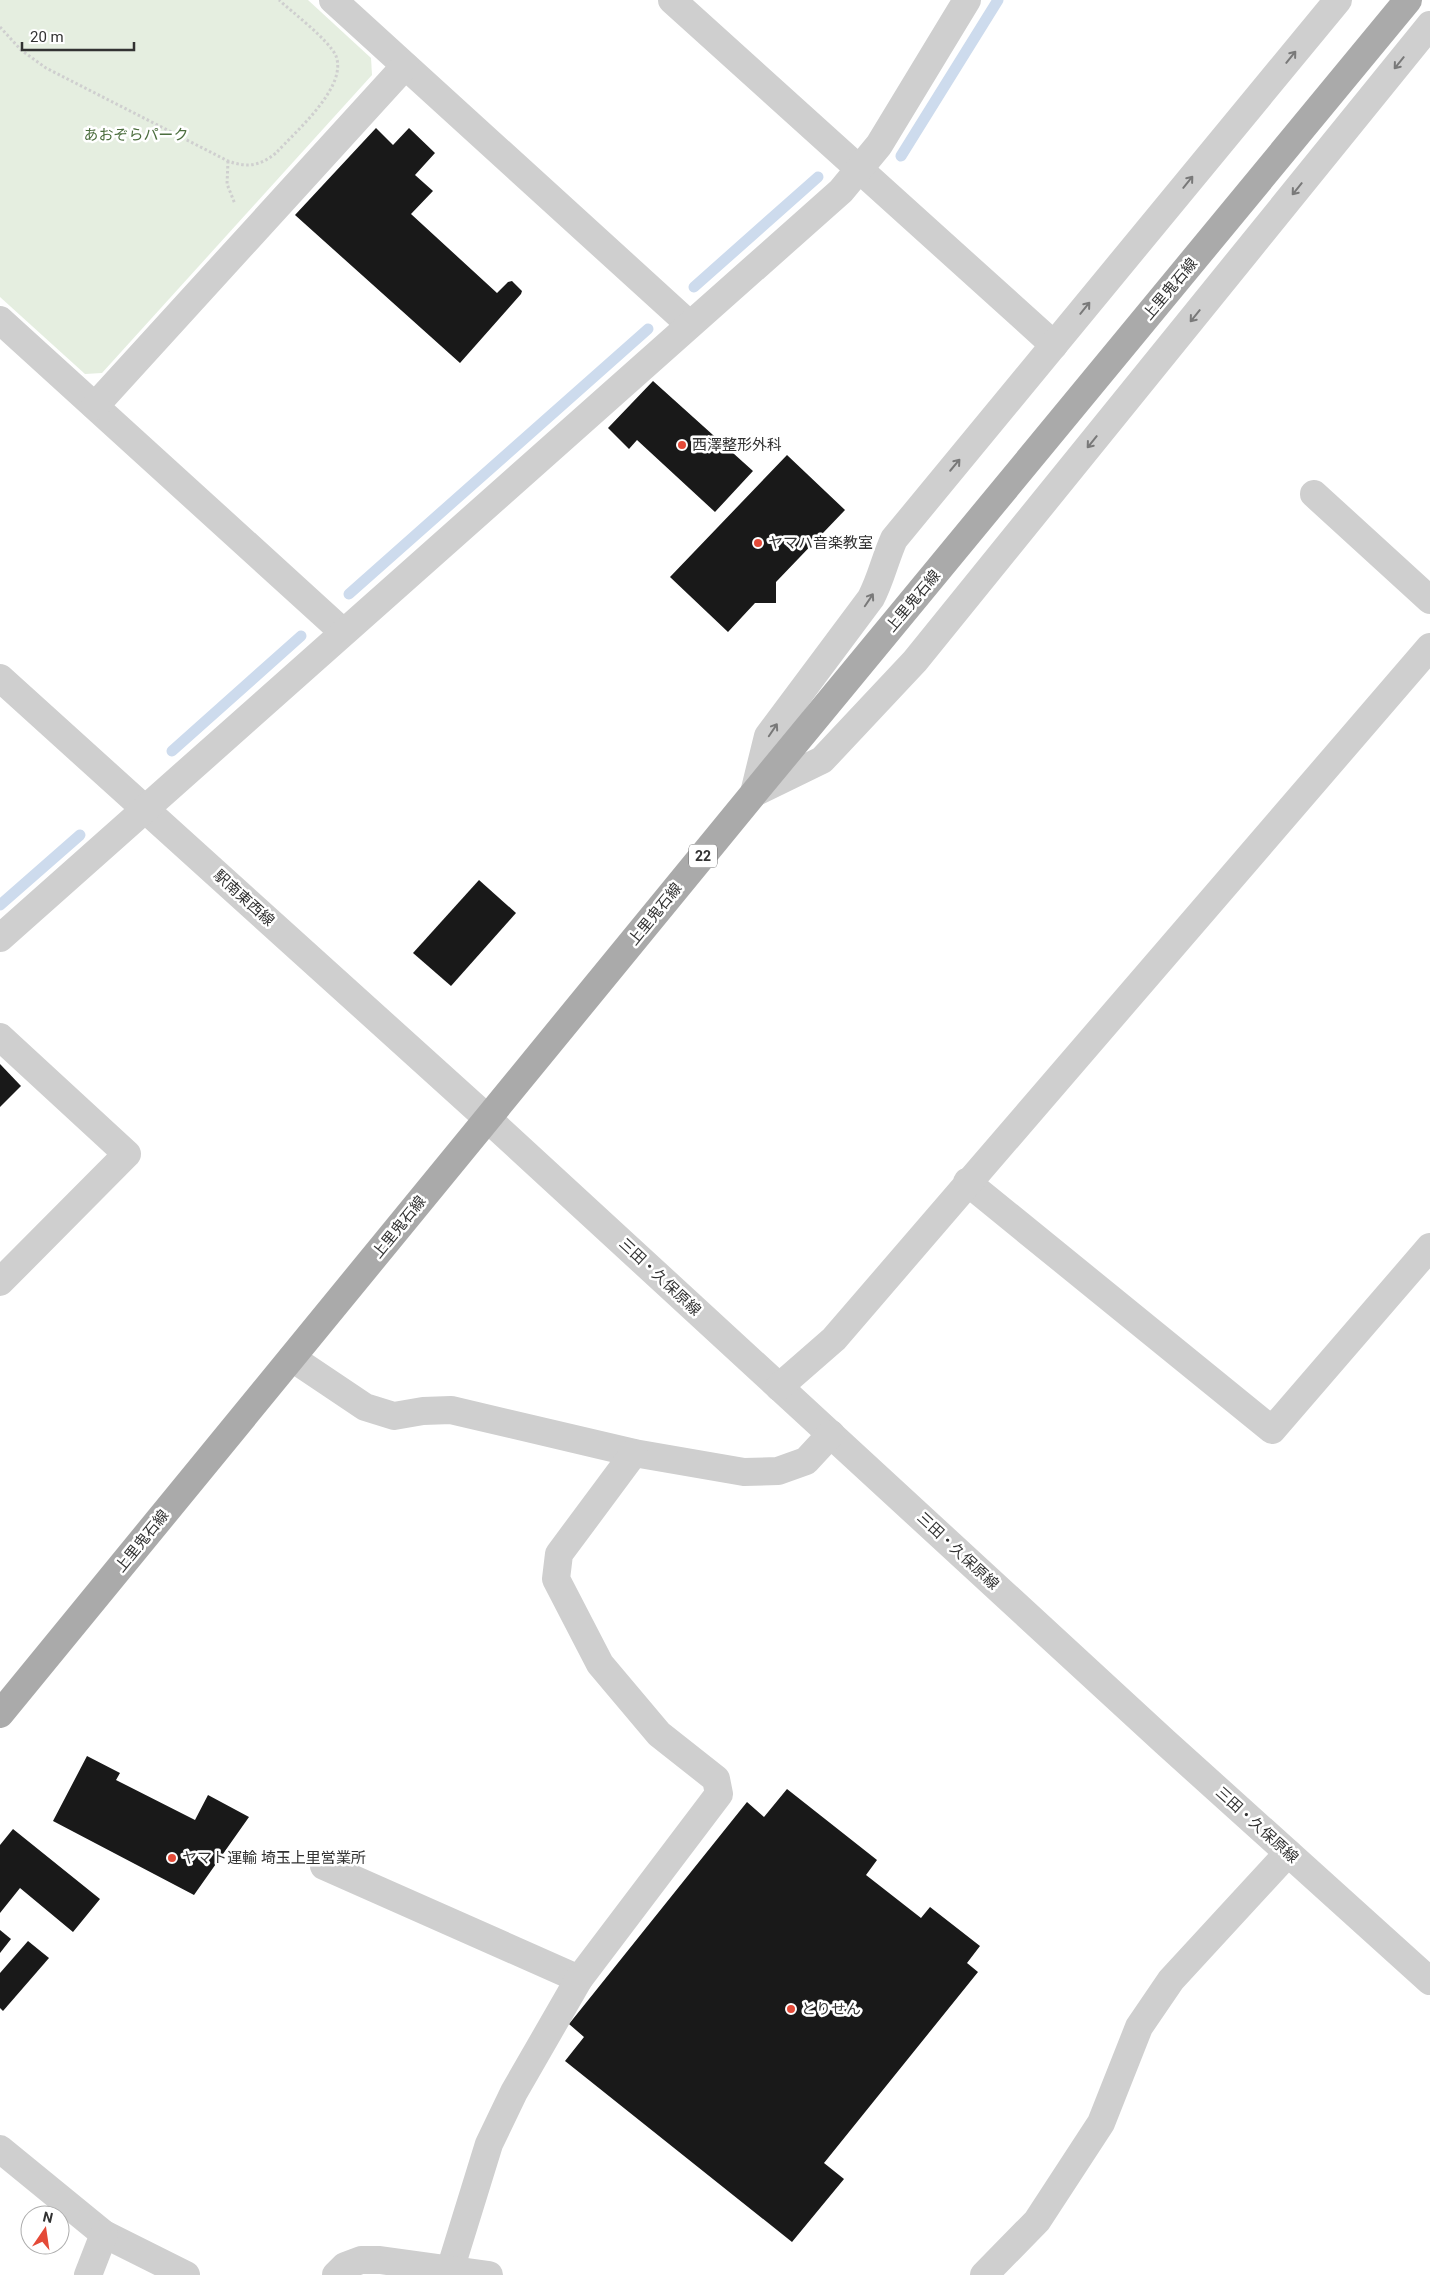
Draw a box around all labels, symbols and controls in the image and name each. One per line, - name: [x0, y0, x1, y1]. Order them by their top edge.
- scale bar: [22, 20, 135, 52]
- text: 20 m: [30, 28, 64, 46]
- one-way arrow: [1286, 51, 1297, 64]
- one-way arrow: [1394, 56, 1405, 69]
- park label: あおぞらパーク: [83, 126, 189, 144]
- one-way arrow: [1182, 176, 1194, 189]
- one-way arrow: [1292, 182, 1303, 195]
- street label: 上里鬼石線: [1139, 254, 1201, 324]
- one-way arrow: [1079, 301, 1090, 314]
- one-way arrow: [1189, 309, 1200, 322]
- one-way arrow: [1087, 435, 1098, 448]
- place label: 西澤整形外科: [692, 436, 782, 454]
- marker: 西澤整形外科: [676, 439, 688, 451]
- one-way arrow: [950, 459, 961, 472]
- place label: ヤマハ音楽教室: [768, 534, 873, 552]
- marker: ヤマハ音楽教室: [752, 537, 764, 549]
- street label: 上里鬼石線: [882, 566, 944, 636]
- one-way arrow: [864, 593, 874, 607]
- one-way arrow: [768, 724, 778, 738]
- road number: 22: [689, 844, 717, 868]
- street label: 駅南東西線: [210, 866, 278, 930]
- street label: 上里鬼石線: [624, 879, 686, 949]
- street label: 上里鬼石線: [368, 1192, 430, 1262]
- street label: 三田・久保原線: [615, 1235, 705, 1319]
- street label: 上里鬼石線: [111, 1506, 173, 1576]
- street label: 三田・久保原線: [913, 1509, 1003, 1593]
- street label: 三田・久保原線: [1212, 1783, 1302, 1867]
- place label: ヤマト運輸 埼玉上里営業所: [182, 1849, 366, 1867]
- marker: ヤマト運輸 埼玉上里営業所: [166, 1852, 178, 1864]
- place label: とりせん: [801, 2000, 861, 2018]
- marker: とりせん: [785, 2003, 797, 2015]
- north arrow: [20, 2205, 70, 2255]
- text: N: [41, 2208, 55, 2226]

